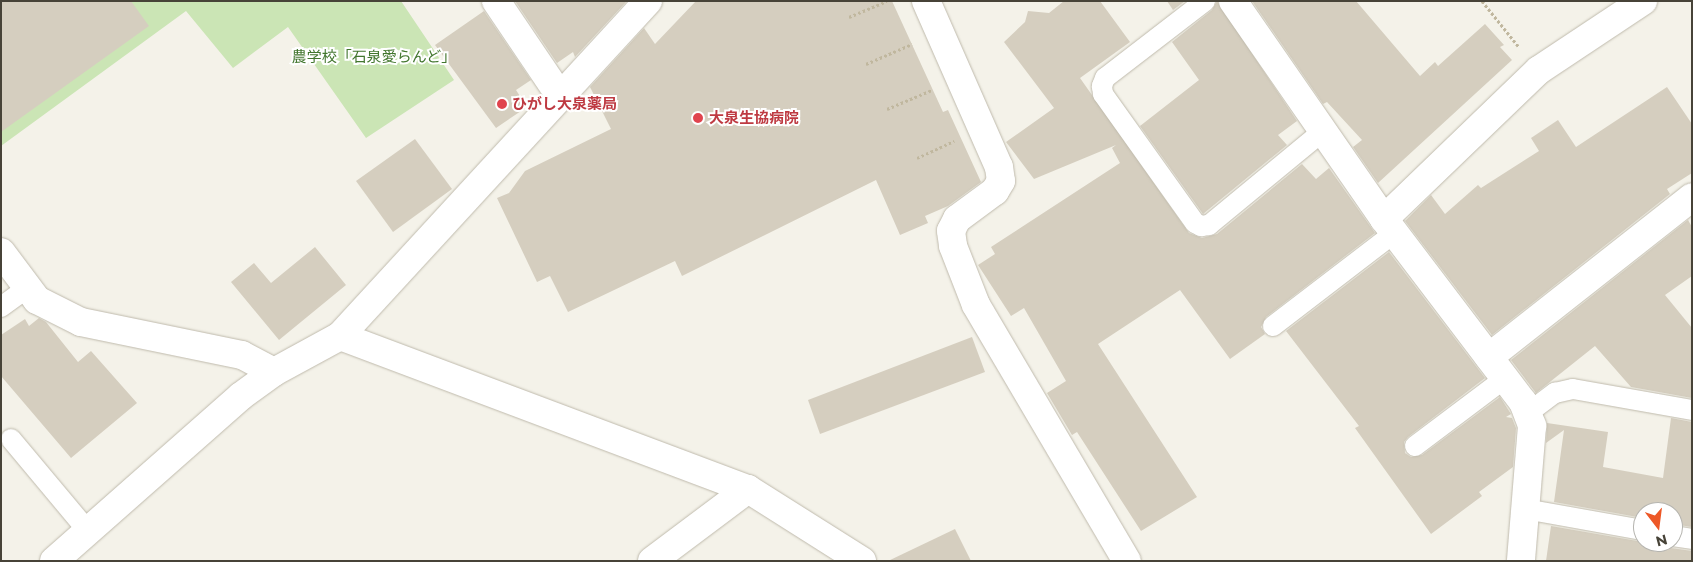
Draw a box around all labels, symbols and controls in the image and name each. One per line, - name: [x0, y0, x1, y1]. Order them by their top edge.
- park label: 農学校「石泉愛らんど」: [292, 48, 456, 66]
- place label: ひがし大泉薬局: [512, 95, 617, 113]
- marker: ひがし大泉薬局: [496, 98, 508, 110]
- place label: 大泉生協病院: [709, 109, 799, 127]
- marker: 大泉生協病院: [691, 111, 705, 125]
- north arrow: [1633, 502, 1683, 552]
- text: N: [1654, 530, 1669, 551]

